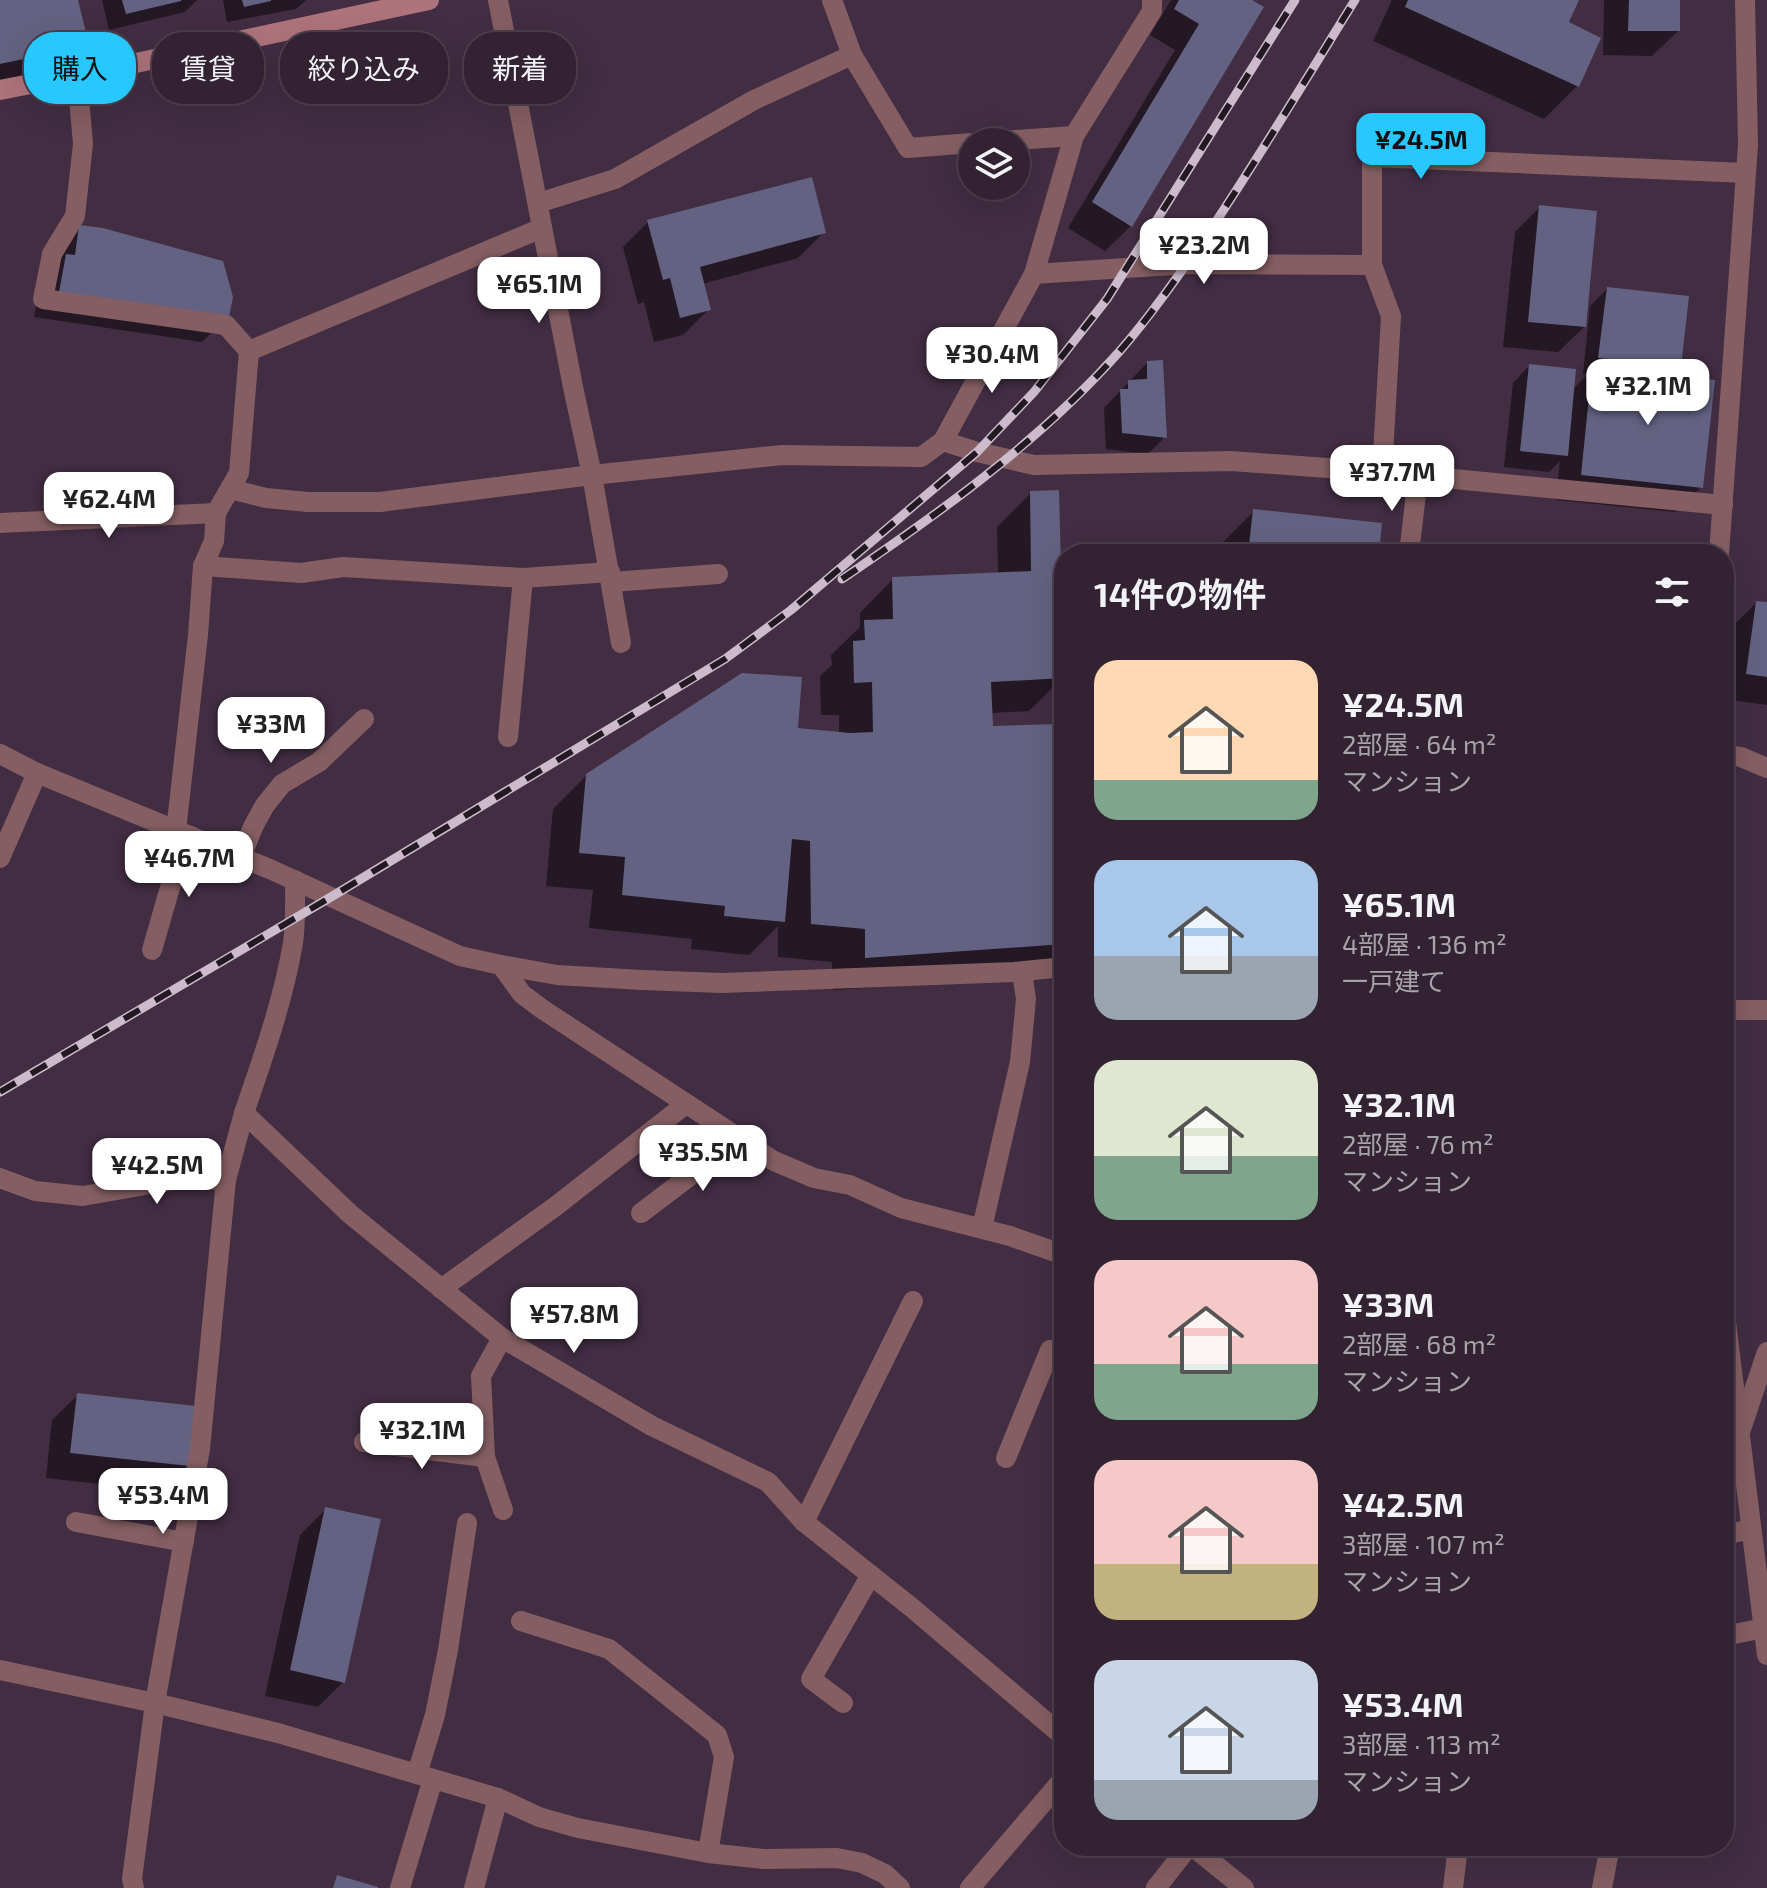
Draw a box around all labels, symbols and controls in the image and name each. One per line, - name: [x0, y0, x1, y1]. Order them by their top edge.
- chip: 購入: [24, 32, 136, 104]
- chip: 賃貸: [152, 32, 264, 104]
- chip: 絞り込み: [280, 32, 448, 104]
- chip: 新着: [464, 32, 576, 104]
- pin: ¥24.5M: [1356, 113, 1486, 181]
- text: ¥24.5M: [1374, 123, 1468, 154]
- map controls: [958, 128, 1030, 200]
- button: layers: [958, 128, 1030, 200]
- pin: ¥23.2M: [1139, 218, 1269, 286]
- text: ¥23.2M: [1158, 228, 1250, 259]
- pin: ¥65.1M: [474, 257, 604, 325]
- text: ¥65.1M: [495, 267, 583, 298]
- pin: ¥30.4M: [927, 327, 1057, 395]
- text: ¥30.4M: [945, 337, 1040, 368]
- pin: ¥32.1M: [1583, 359, 1713, 427]
- text: ¥32.1M: [1604, 369, 1692, 400]
- pin: ¥37.7M: [1327, 445, 1457, 513]
- text: ¥37.7M: [1348, 455, 1436, 486]
- pin: ¥62.4M: [44, 472, 174, 540]
- text: ¥62.4M: [62, 482, 156, 513]
- icon: filters: [1650, 570, 1694, 614]
- text: 14件の物件: [1094, 573, 1266, 614]
- text: ¥24.5M: [1342, 683, 1464, 724]
- icon: home: [1158, 692, 1254, 788]
- pin: ¥33M: [224, 697, 318, 765]
- text: ¥33M: [236, 707, 306, 738]
- text: 2部屋 · 64 m²: [1342, 728, 1497, 759]
- text: マンション: [1342, 765, 1472, 796]
- pin: ¥46.7M: [124, 831, 254, 899]
- text: ¥46.7M: [143, 841, 235, 872]
- text: ¥65.1M: [1342, 883, 1456, 924]
- icon: home: [1158, 892, 1254, 988]
- text: 4部屋 · 136 m²: [1342, 928, 1507, 959]
- text: 一戸建て: [1342, 965, 1446, 996]
- text: ¥32.1M: [1342, 1083, 1456, 1124]
- icon: home: [1158, 1092, 1254, 1188]
- pin: ¥35.5M: [638, 1125, 768, 1193]
- text: 2部屋 · 76 m²: [1342, 1128, 1494, 1159]
- text: ¥35.5M: [658, 1135, 748, 1166]
- pin: ¥42.5M: [92, 1138, 222, 1206]
- text: ¥42.5M: [110, 1148, 204, 1179]
- text: マンション: [1342, 1165, 1472, 1196]
- text: ¥33M: [1342, 1283, 1434, 1324]
- pin: ¥57.8M: [509, 1287, 639, 1355]
- icon: home: [1158, 1292, 1254, 1388]
- text: ¥57.8M: [529, 1297, 619, 1328]
- text: 2部屋 · 68 m²: [1342, 1328, 1496, 1359]
- text: マンション: [1342, 1365, 1472, 1396]
- pin: ¥32.1M: [357, 1403, 487, 1471]
- text: ¥32.1M: [378, 1413, 466, 1444]
- pin: ¥53.4M: [98, 1468, 228, 1536]
- text: ¥53.4M: [117, 1478, 209, 1509]
- text: ¥42.5M: [1342, 1483, 1464, 1524]
- icon: home: [1158, 1492, 1254, 1588]
- text: 3部屋 · 107 m²: [1342, 1528, 1505, 1559]
- text: マンション: [1342, 1565, 1472, 1596]
- text: ¥53.4M: [1342, 1683, 1464, 1724]
- icon: home: [1158, 1692, 1254, 1788]
- text: 3部屋 · 113 m²: [1342, 1728, 1501, 1759]
- text: マンション: [1342, 1765, 1472, 1796]

